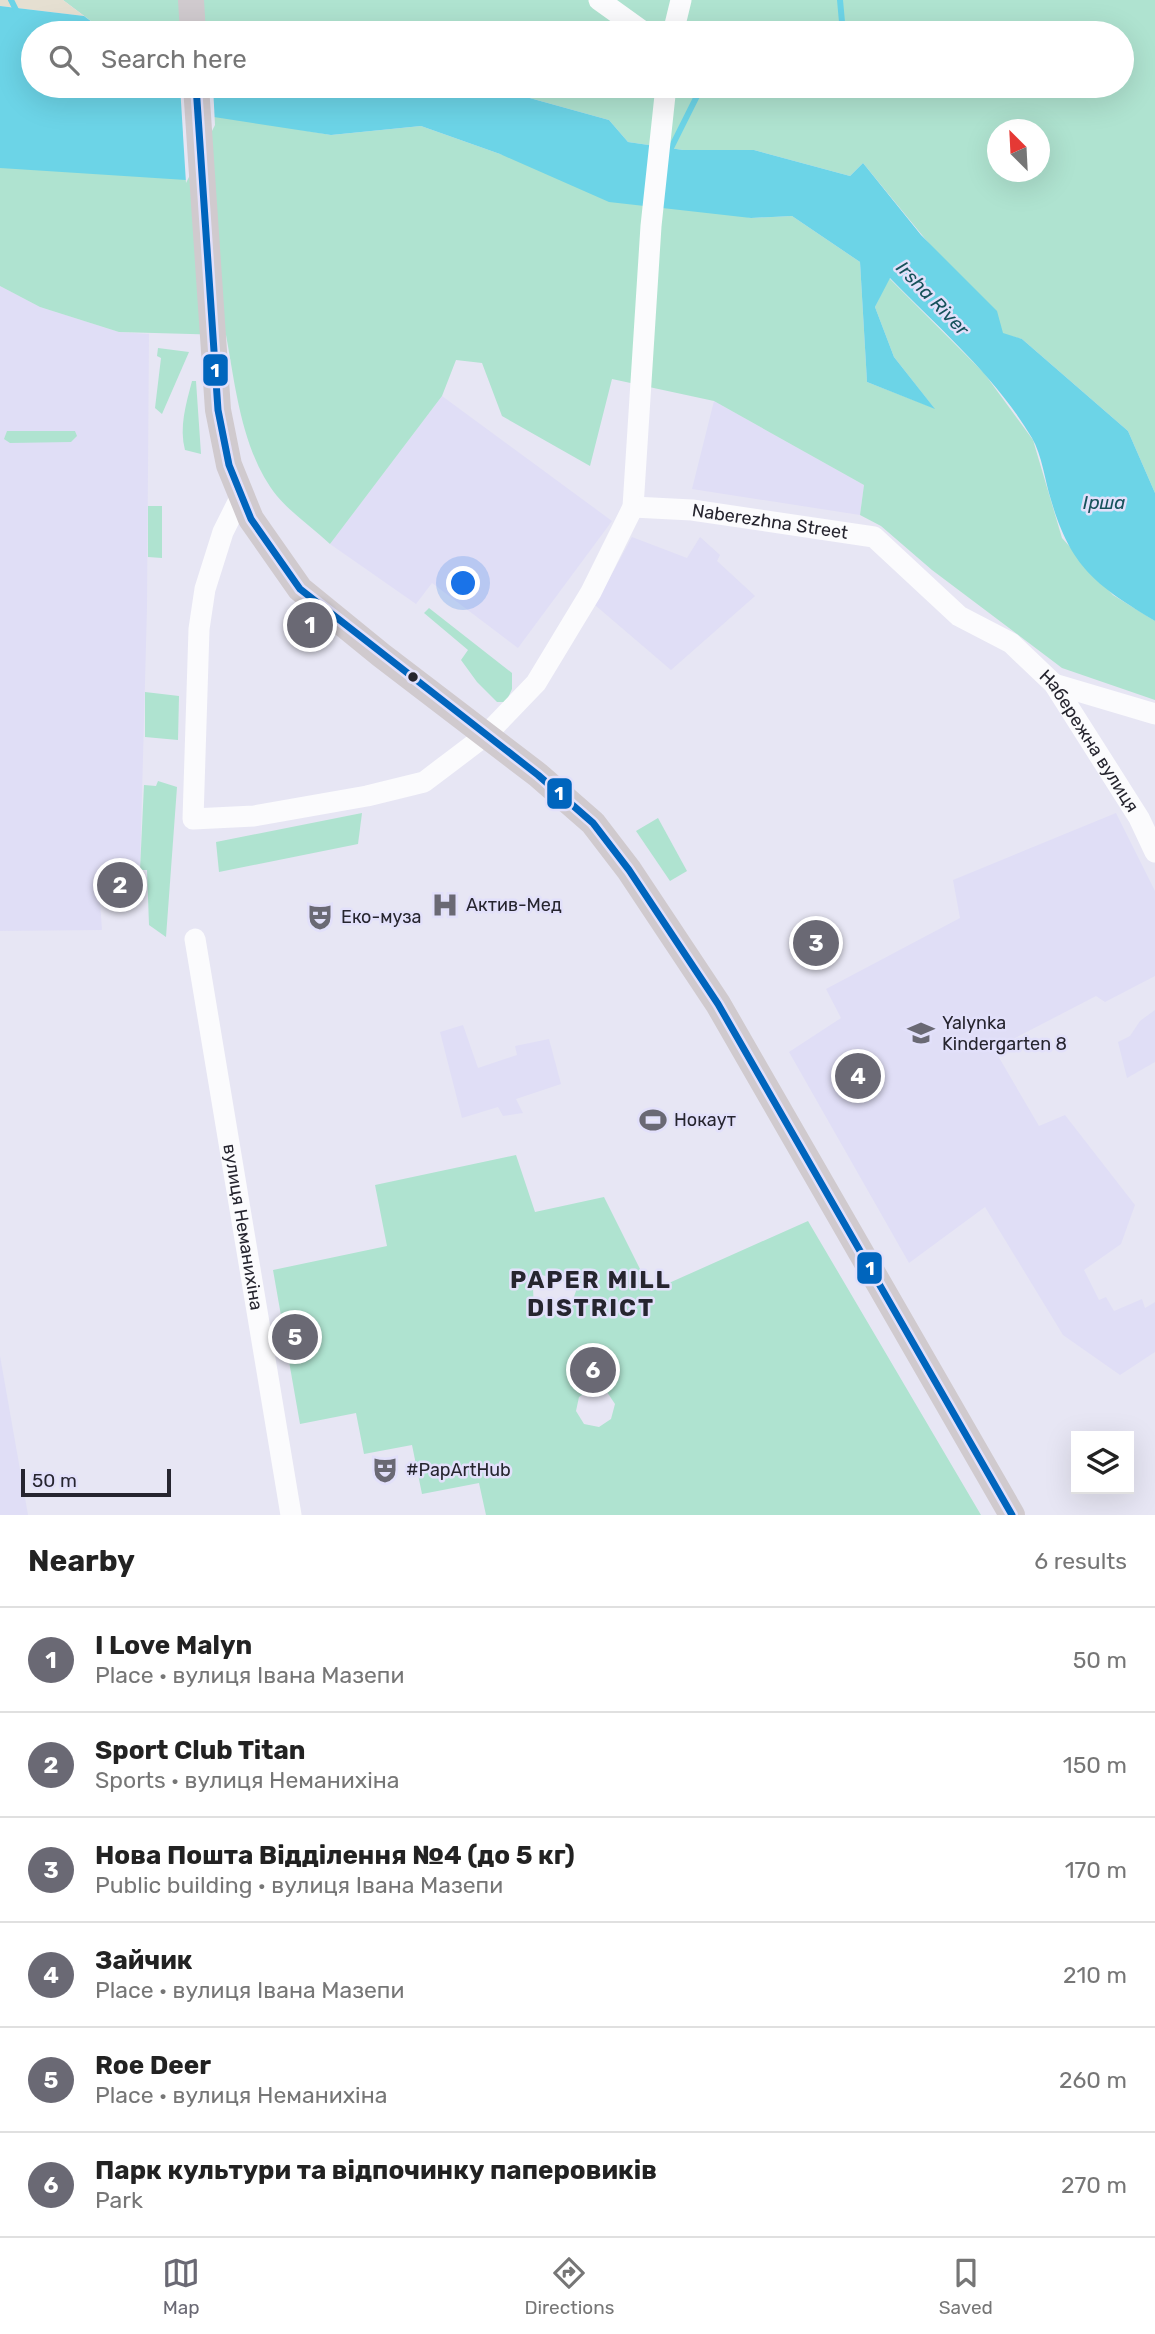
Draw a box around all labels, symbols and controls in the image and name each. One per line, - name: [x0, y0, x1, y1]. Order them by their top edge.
- search box: [21, 21, 1134, 98]
- icon: search: [45, 41, 83, 79]
- text: Search here: [101, 44, 247, 75]
- north arrow: [987, 119, 1050, 182]
- water label: Irsha River: [891, 256, 974, 341]
- line badge: 1: [202, 353, 229, 387]
- text: 1: [210, 359, 220, 382]
- water label: Ірша: [1083, 491, 1125, 514]
- street label: Naberezhna Street: [691, 499, 850, 544]
- your location: [446, 566, 480, 600]
- pin: 1: [287, 599, 333, 651]
- street label: Набережна вулиця: [1035, 665, 1143, 816]
- unlabelled marker: [406, 670, 420, 684]
- line badge: 1: [546, 777, 573, 810]
- text: 1: [554, 782, 564, 805]
- pin: 2: [97, 859, 143, 911]
- hospital icon: Актив-Мед: [430, 890, 460, 920]
- place label: Актив-Мед: [466, 894, 562, 916]
- theatre icon: Еко-муза: [305, 902, 335, 932]
- place label: Еко-муза: [341, 906, 421, 928]
- pin: 3: [793, 917, 839, 969]
- place label: Yalynka Kindergarten 8: [942, 1012, 1067, 1055]
- school or university icon: Yalynka Kindergarten 8: [906, 1018, 936, 1048]
- pin: 4: [835, 1050, 881, 1102]
- sports icon: Нокаут: [638, 1105, 668, 1135]
- place label: Нокаут: [674, 1109, 736, 1131]
- street label: вулиця Неманихіна: [218, 1142, 268, 1312]
- line badge: 1: [856, 1251, 883, 1285]
- text: 1: [865, 1257, 875, 1280]
- district label: PAPER MILL DISTRICT: [510, 1266, 672, 1322]
- pin: 5: [272, 1311, 318, 1363]
- pin: 6: [570, 1344, 616, 1396]
- map controls: [1071, 1431, 1134, 1494]
- button: layers: [1071, 1431, 1134, 1494]
- theatre icon: #PapArtHub: [370, 1455, 400, 1485]
- place label: #PapArtHub: [406, 1459, 511, 1481]
- scale bar: [21, 1466, 172, 1498]
- text: 50 m: [32, 1469, 77, 1492]
- text: Nearby: [28, 1543, 135, 1579]
- text: 6 results: [1034, 1547, 1127, 1575]
- text: I Love Malyn: [95, 1630, 252, 1661]
- text: 1: [45, 1646, 57, 1674]
- text: 50 m: [1073, 1646, 1127, 1674]
- text: Place · вулиця Івана Мазепи: [95, 1661, 404, 1689]
- text: Sport Club Titan: [95, 1735, 306, 1766]
- text: 2: [44, 1751, 58, 1779]
- text: 150 m: [1063, 1751, 1127, 1779]
- text: Sports · вулиця Неманихіна: [95, 1766, 399, 1794]
- text: Нова Пошта Відділення №4 (до 5 кг): [95, 1840, 575, 1871]
- text: 3: [43, 1856, 59, 1884]
- text: 170 m: [1065, 1856, 1127, 1884]
- text: Public building · вулиця Івана Мазепи: [95, 1871, 503, 1899]
- text: Зайчик: [95, 1945, 192, 1976]
- text: 4: [43, 1961, 59, 1989]
- text: 210 m: [1063, 1961, 1127, 1989]
- text: Place · вулиця Івана Мазепи: [95, 1976, 404, 2004]
- text: Roe Deer: [95, 2050, 211, 2081]
- text: 5: [44, 2066, 58, 2094]
- text: 260 m: [1059, 2066, 1127, 2094]
- text: Place · вулиця Неманихіна: [95, 2081, 387, 2109]
- text: Парк культури та відпочинку паперовиків: [95, 2155, 657, 2186]
- text: 6: [44, 2171, 58, 2199]
- text: 270 m: [1061, 2171, 1127, 2199]
- text: Park: [95, 2186, 143, 2214]
- tab: Map: [162, 2254, 200, 2319]
- tab: Directions: [524, 2254, 614, 2319]
- tab: Saved: [939, 2254, 993, 2319]

